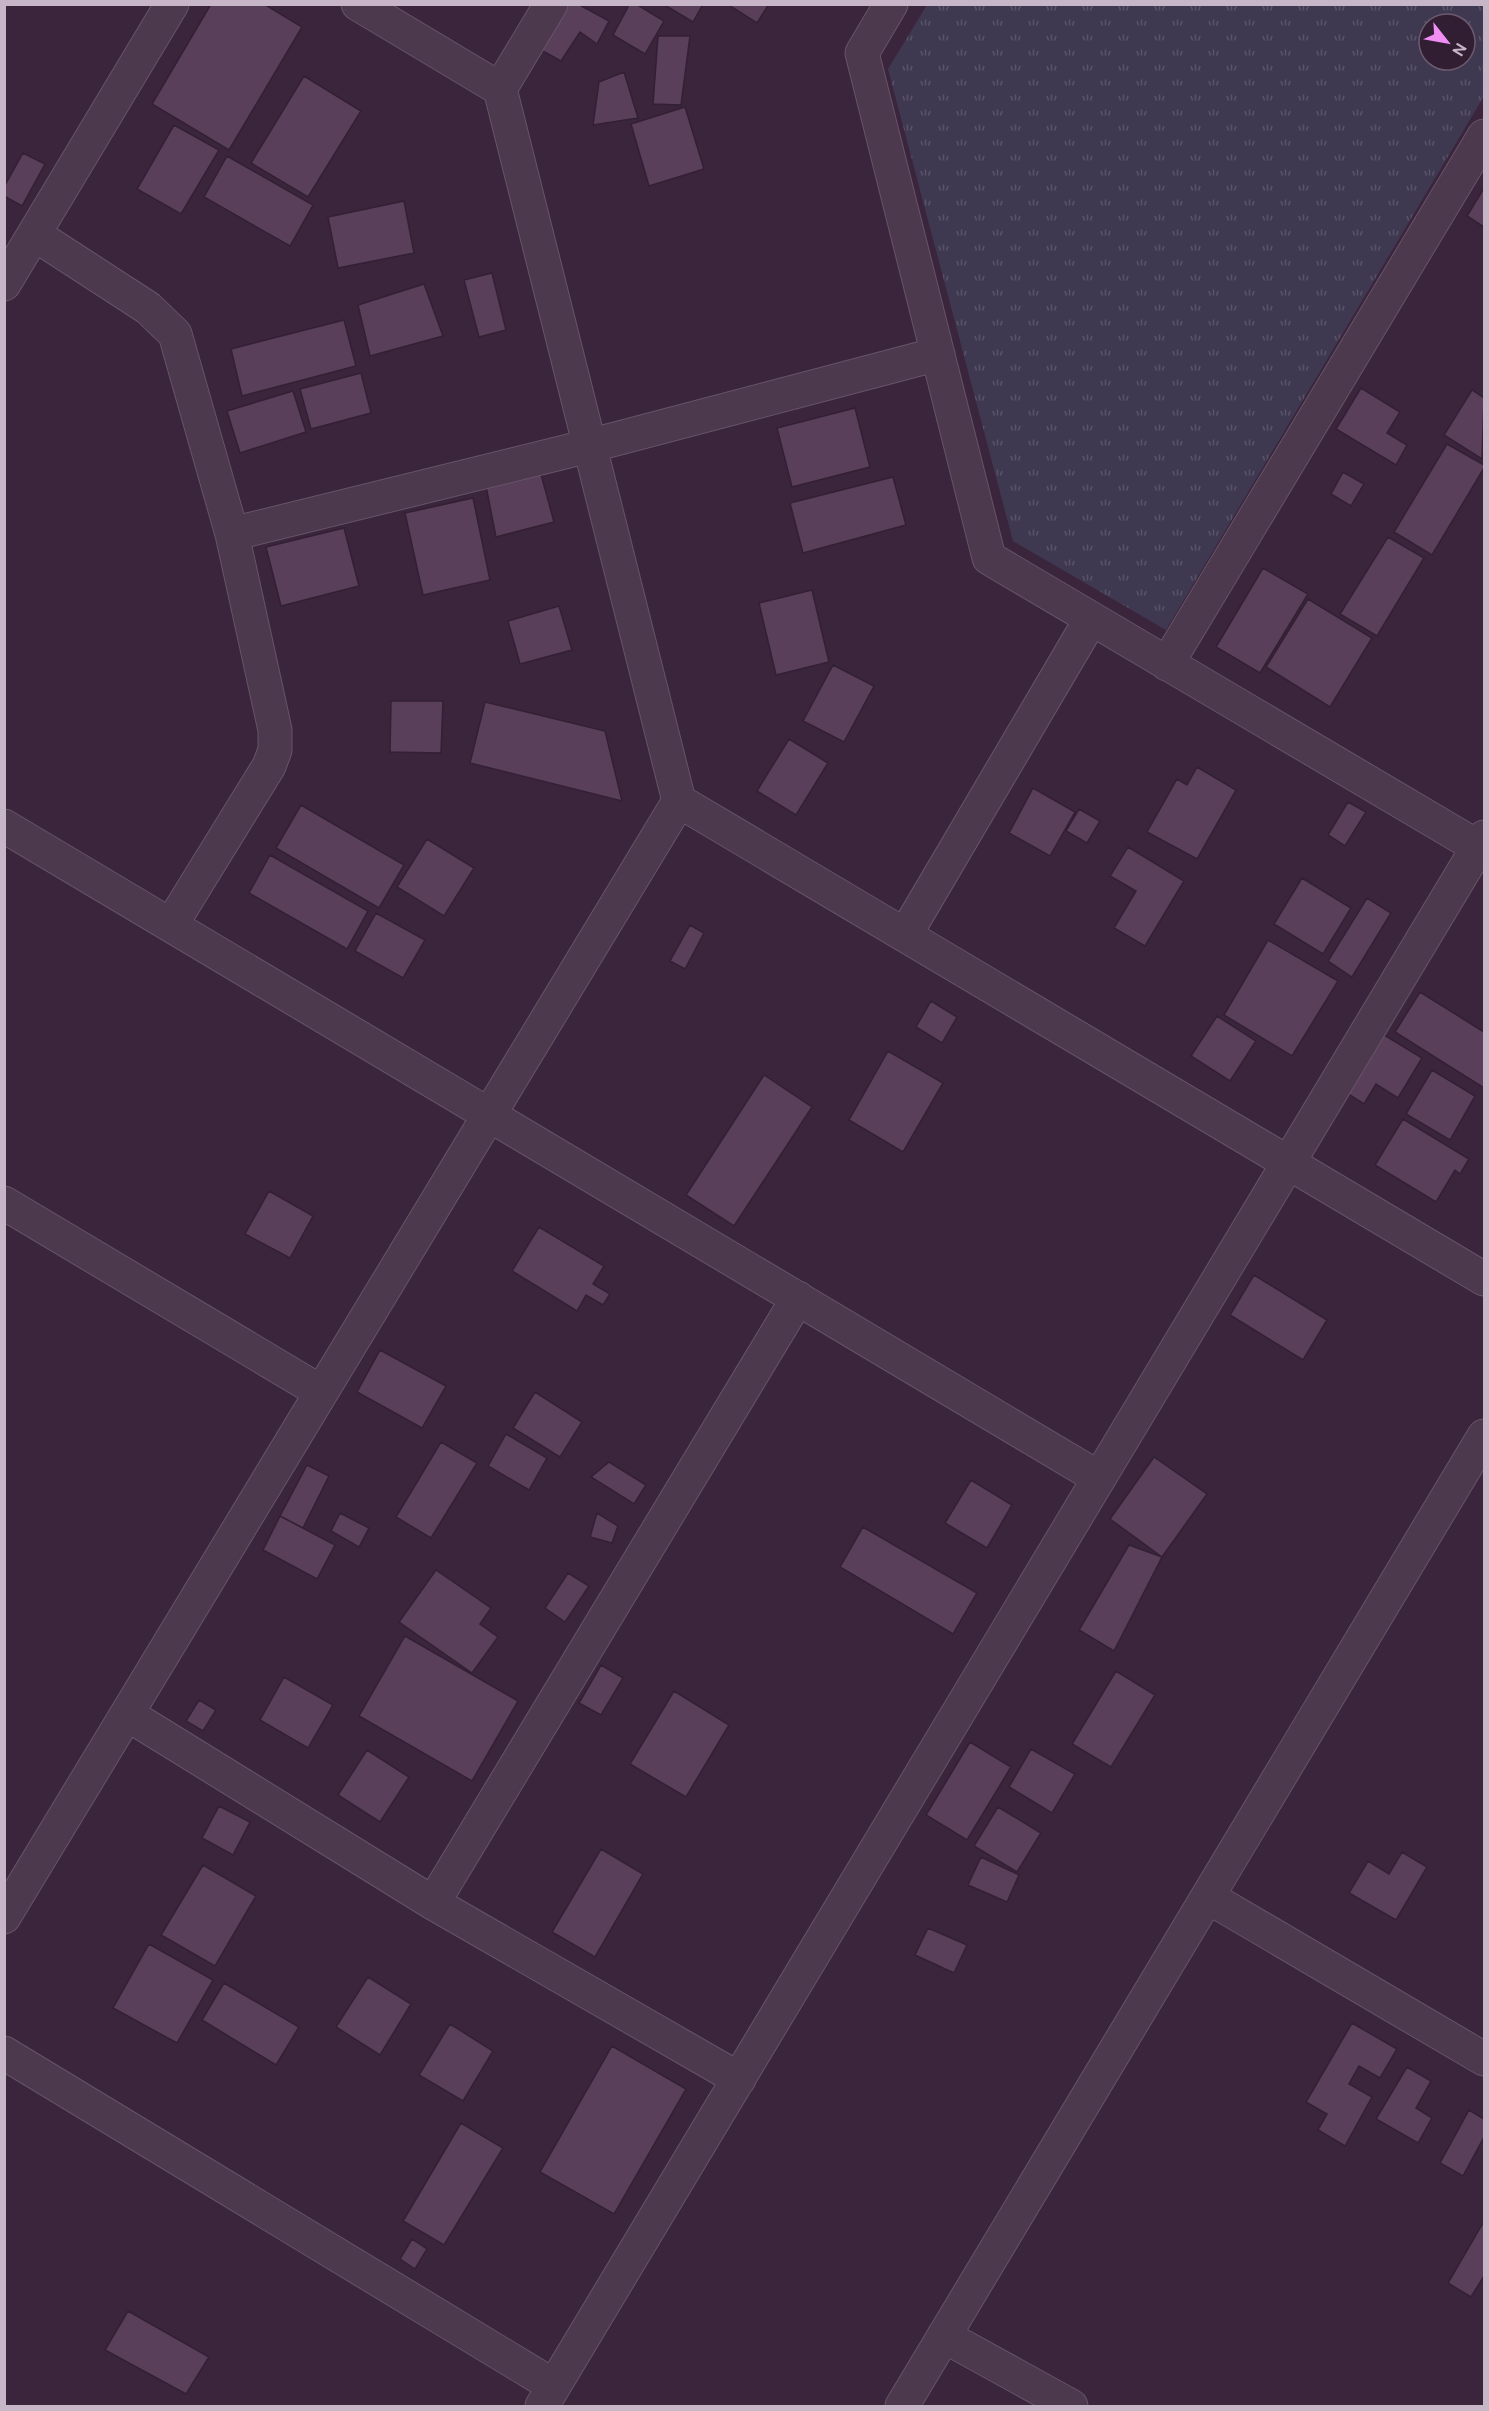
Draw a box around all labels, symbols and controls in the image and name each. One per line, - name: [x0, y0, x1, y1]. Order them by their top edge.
- north arrow: [1417, 12, 1477, 72]
- text: N: [1447, 39, 1471, 60]

